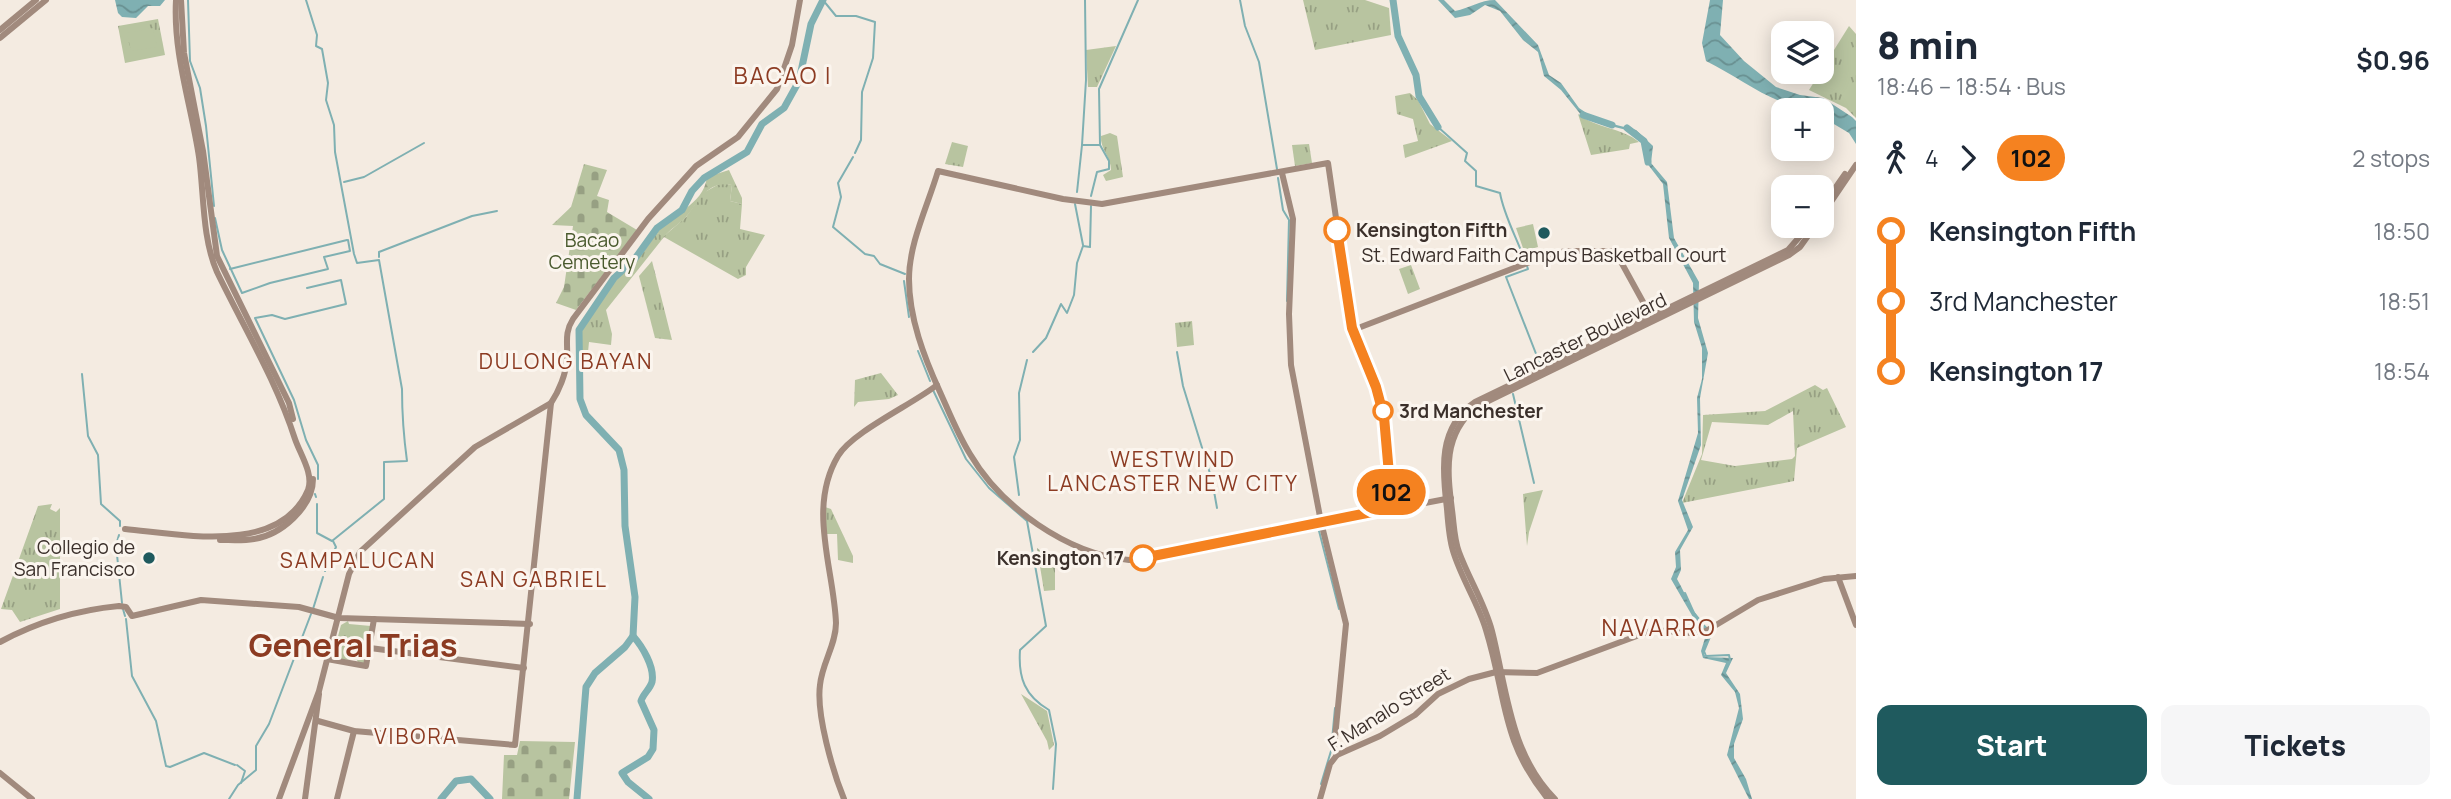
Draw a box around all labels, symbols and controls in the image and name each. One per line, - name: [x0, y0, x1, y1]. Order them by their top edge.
- text: 8 min: [1877, 18, 1979, 70]
- map controls: [1771, 21, 1834, 238]
- button: layers: [1771, 21, 1834, 84]
- text: $0.96: [2356, 42, 2430, 78]
- district label: BACAO I: [734, 59, 832, 91]
- text: 18:46 – 18:54 · Bus: [1877, 70, 2066, 102]
- button: +: [1771, 98, 1834, 161]
- icon: walk: [1877, 139, 1915, 177]
- icon: forward: [1949, 139, 1987, 177]
- text: 102: [2011, 141, 2051, 174]
- text: 4: [1925, 142, 1939, 174]
- text: 2 stops: [2352, 142, 2430, 174]
- button: −: [1771, 175, 1834, 238]
- text: Kensington Fifth: [1929, 213, 2136, 249]
- text: 18:50: [2373, 215, 2430, 247]
- marker: Kensington Fifth: [1324, 217, 1350, 243]
- place label: Kensington Fifth: [1356, 217, 1507, 243]
- marker: St. Edward Faith Campus Basketball Court: [1536, 225, 1552, 241]
- park label: Bacao Cemetery: [549, 227, 635, 275]
- place label: St. Edward Faith Campus Basketball Court: [1362, 242, 1726, 268]
- text: 3rd Manchester: [1929, 283, 2118, 319]
- text: 18:51: [2379, 285, 2430, 317]
- street label: Lancaster Boulevard: [1499, 286, 1671, 388]
- district label: DULONG BAYAN: [479, 347, 653, 375]
- text: Kensington 17: [1929, 353, 2103, 389]
- text: 18:54: [2374, 355, 2430, 387]
- place label: 3rd Manchester: [1399, 398, 1544, 424]
- marker: 3rd Manchester: [1373, 401, 1393, 421]
- district label: WESTWIND LANCASTER NEW CITY: [1047, 445, 1299, 497]
- line badge: 102: [1351, 469, 1431, 515]
- text: 102: [1371, 475, 1411, 508]
- place label: Collegio de San Francisco: [14, 534, 135, 582]
- place label: Kensington 17: [997, 545, 1124, 571]
- marker: Kensington 17: [1130, 545, 1156, 571]
- district label: SAMPALUCAN: [280, 546, 436, 574]
- marker: Collegio de San Francisco: [141, 550, 157, 566]
- district label: SAN GABRIEL: [460, 565, 608, 593]
- district label: NAVARRO: [1601, 611, 1717, 643]
- district label: General Trias: [248, 622, 458, 667]
- street label: F. Manalo Street: [1323, 661, 1455, 757]
- button: Start: [1877, 705, 2147, 785]
- button: Tickets: [2161, 705, 2430, 785]
- district label: VIBORA: [374, 722, 458, 750]

